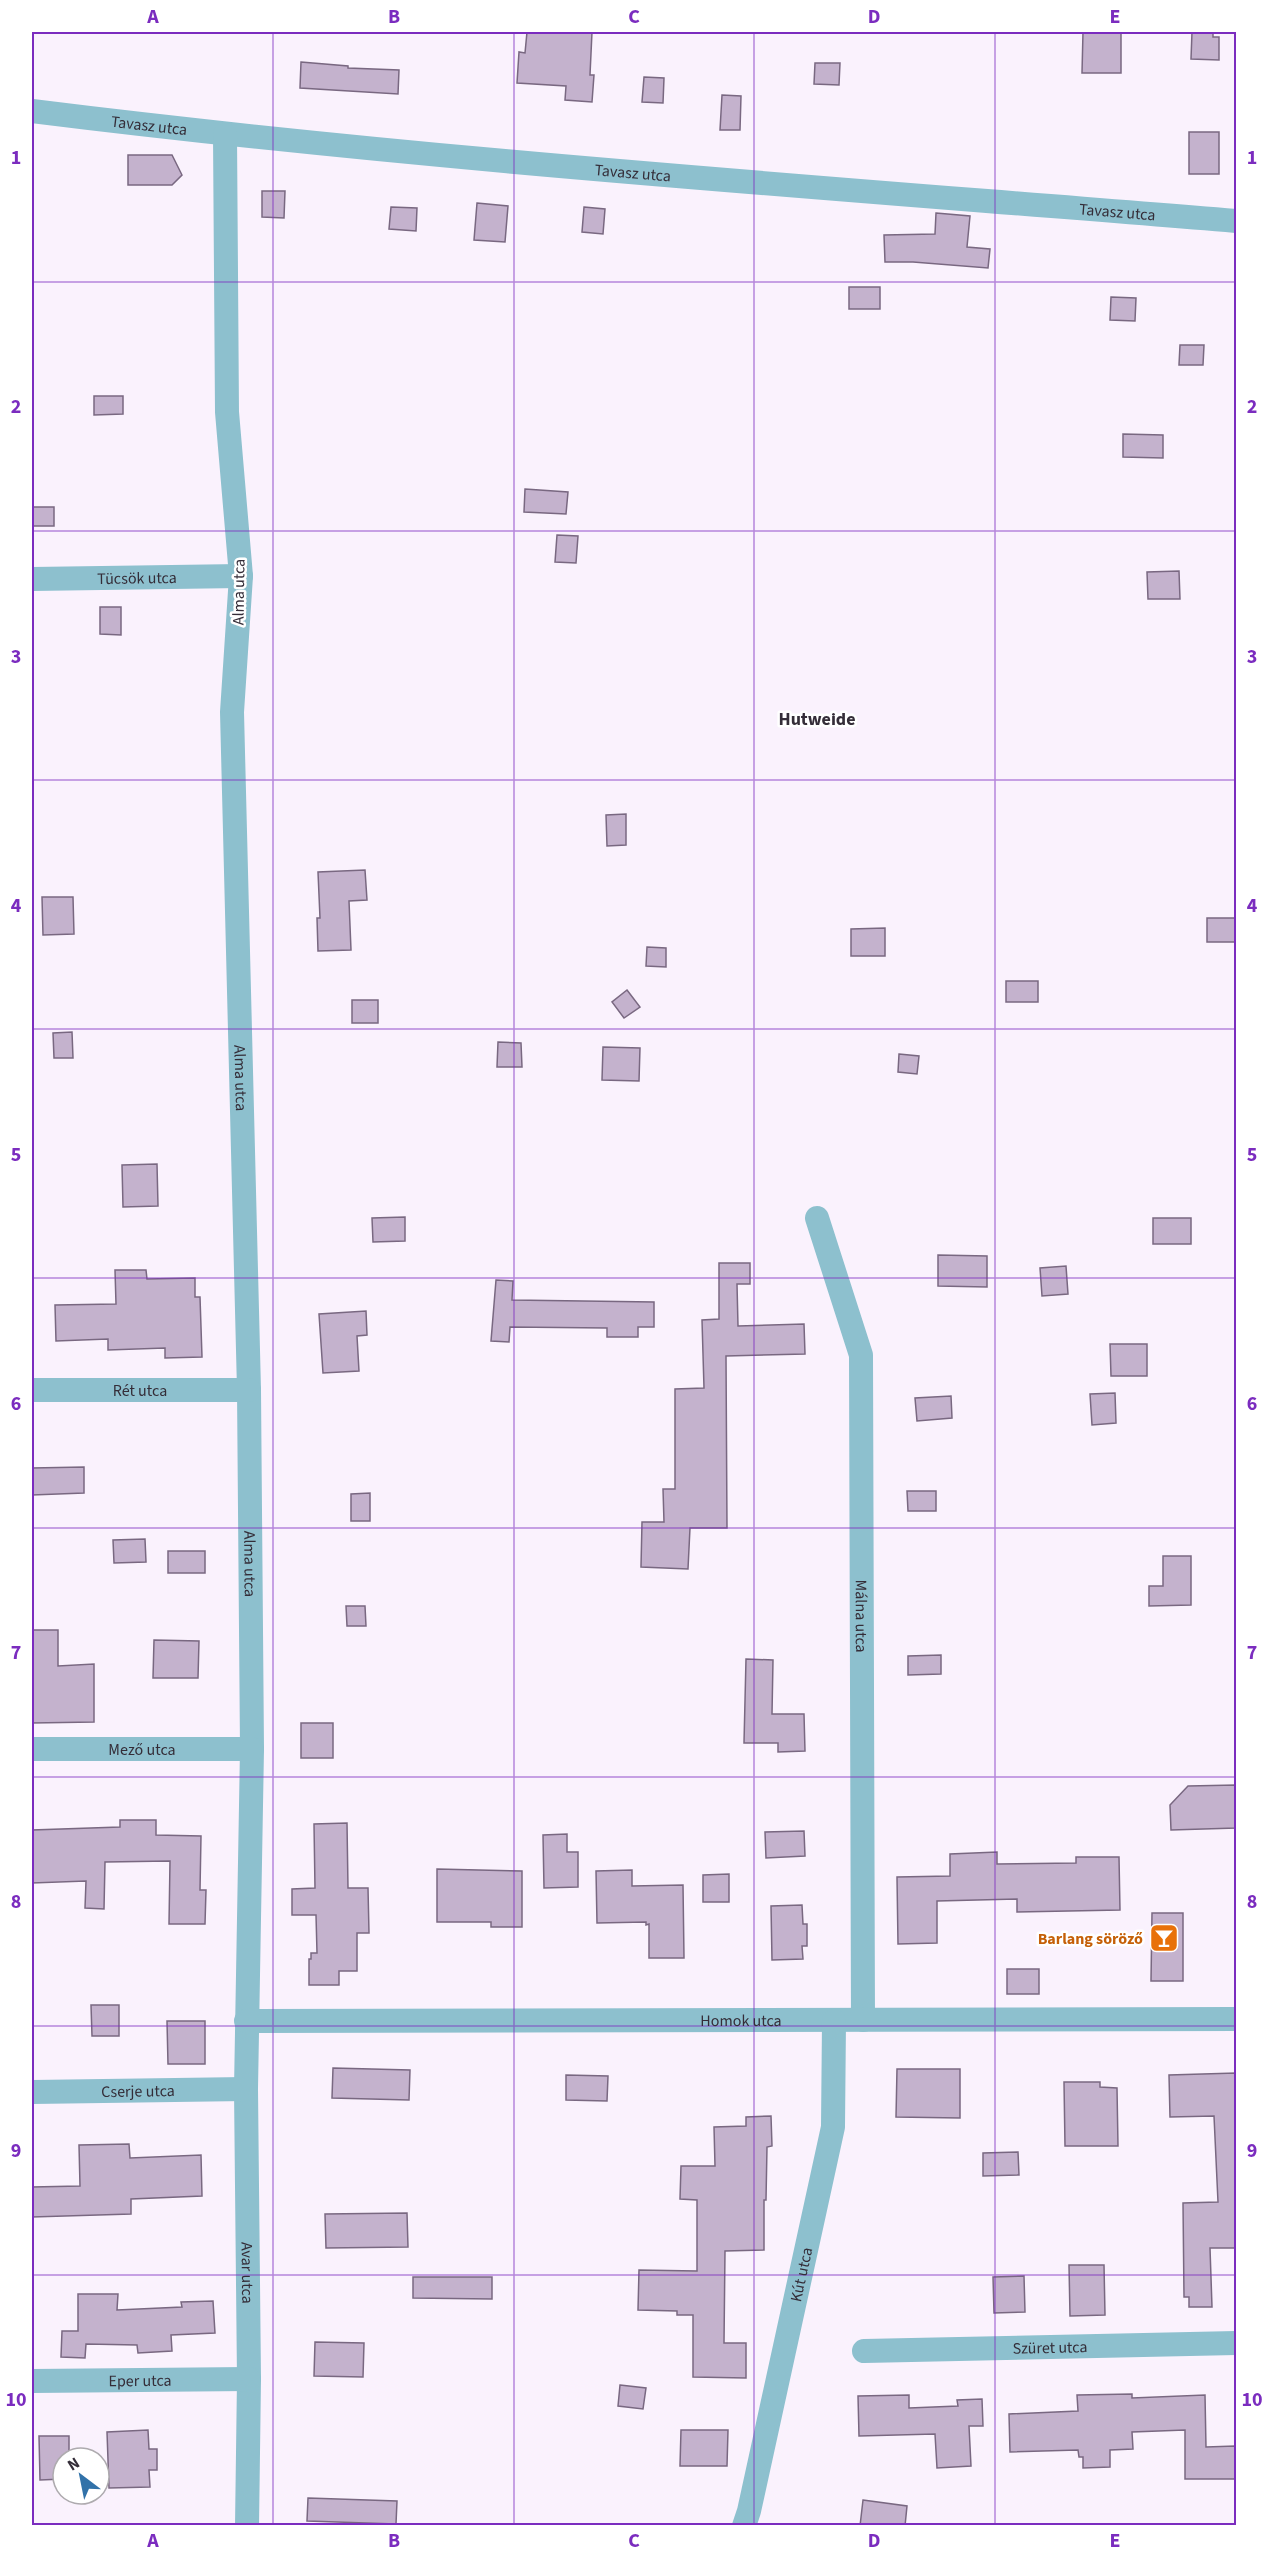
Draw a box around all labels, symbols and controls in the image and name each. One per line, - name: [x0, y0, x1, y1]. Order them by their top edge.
- text: A: [146, 3, 159, 31]
- text: B: [388, 3, 400, 31]
- text: C: [628, 3, 640, 31]
- text: D: [868, 3, 880, 31]
- text: E: [1110, 3, 1120, 31]
- street label: Tavasz utca: [110, 111, 188, 141]
- text: 1: [11, 144, 21, 172]
- text: 1: [1247, 144, 1257, 172]
- street label: Tavasz utca: [594, 159, 672, 187]
- street label: Tavasz utca: [1078, 198, 1156, 226]
- text: 2: [11, 393, 21, 421]
- text: 2: [1247, 393, 1257, 421]
- street label: Alma utca: [227, 559, 251, 625]
- street label: Tücsök utca: [97, 567, 177, 590]
- text: 3: [11, 643, 21, 671]
- text: 3: [1247, 643, 1257, 671]
- district label: Hutweide: [779, 707, 856, 732]
- text: 4: [11, 892, 22, 920]
- text: 4: [1247, 892, 1258, 920]
- street label: Alma utca: [228, 1045, 252, 1112]
- text: 5: [11, 1141, 21, 1169]
- text: 5: [1247, 1141, 1257, 1169]
- street label: Rét utca: [113, 1380, 167, 1402]
- text: 6: [11, 1390, 21, 1418]
- text: 6: [1247, 1390, 1257, 1418]
- street label: Alma utca: [238, 1531, 261, 1597]
- street label: Málna utca: [850, 1580, 872, 1653]
- text: 7: [11, 1639, 21, 1667]
- text: 7: [1247, 1639, 1257, 1667]
- street label: Mező utca: [108, 1739, 176, 1761]
- text: 8: [11, 1888, 21, 1916]
- text: 8: [1247, 1888, 1257, 1916]
- bar icon: Barlang söröző: [1148, 1922, 1180, 1954]
- place label: Barlang söröző: [1038, 1928, 1143, 1950]
- street label: Homok utca: [700, 2010, 782, 2032]
- street label: Cserje utca: [101, 2080, 175, 2103]
- text: 9: [11, 2137, 21, 2165]
- text: 9: [1247, 2137, 1257, 2165]
- street label: Avar utca: [236, 2242, 258, 2304]
- street label: Kút utca: [785, 2245, 818, 2304]
- street label: Szüret utca: [1012, 2336, 1088, 2360]
- street label: Eper utca: [108, 2370, 172, 2392]
- text: 10: [5, 2386, 27, 2414]
- text: 10: [1241, 2386, 1263, 2414]
- north arrow: [51, 2446, 111, 2506]
- text: N: [63, 2452, 84, 2476]
- text: A: [146, 2527, 159, 2555]
- text: B: [388, 2527, 400, 2555]
- text: C: [628, 2527, 640, 2555]
- text: D: [868, 2527, 880, 2555]
- text: E: [1110, 2527, 1120, 2555]

